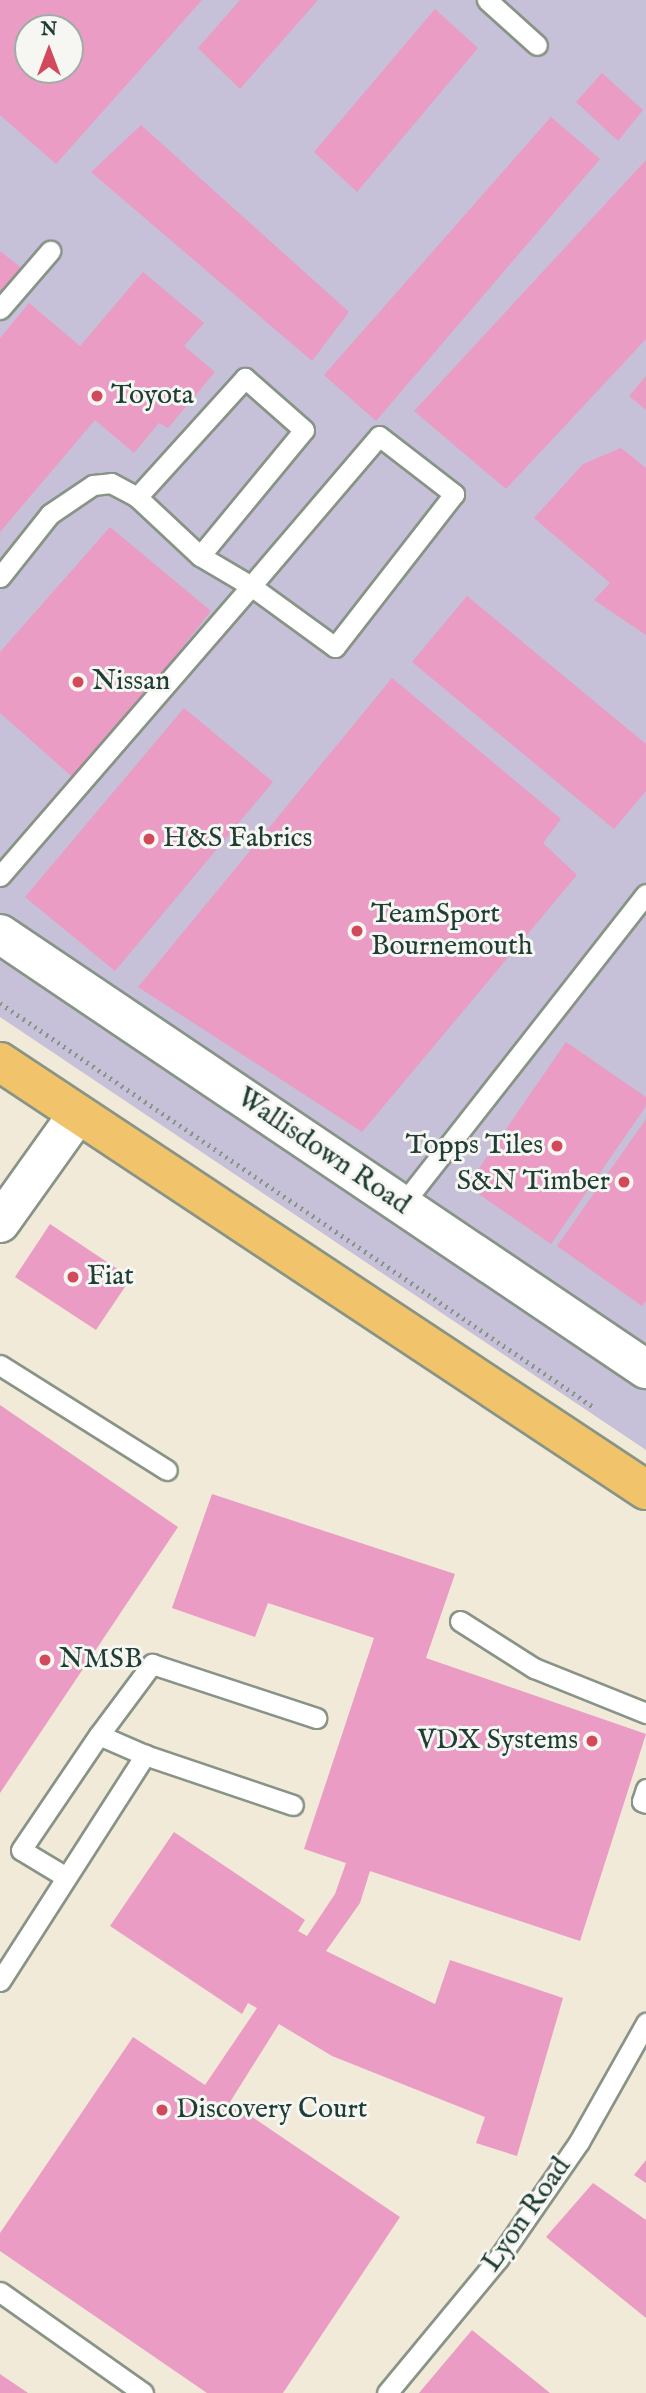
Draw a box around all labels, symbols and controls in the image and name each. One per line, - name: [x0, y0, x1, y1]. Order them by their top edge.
- north arrow: [14, 14, 84, 84]
- text: N: [41, 18, 57, 42]
- place label: Toyota: [111, 379, 194, 413]
- marker: Toyota: [89, 388, 105, 404]
- place label: Nissan: [92, 665, 170, 699]
- marker: Nissan: [70, 674, 86, 690]
- place label: H&S Fabrics: [163, 822, 312, 856]
- marker: H&S Fabrics: [141, 831, 157, 847]
- place label: TeamSport Bournemouth: [371, 898, 533, 964]
- marker: TeamSport Bournemouth: [349, 923, 365, 939]
- street label: Wallisdown Road: [230, 1082, 416, 1222]
- place label: Topps Tiles: [406, 1129, 543, 1163]
- marker: Topps Tiles: [549, 1138, 565, 1154]
- place label: S&N Timber: [457, 1165, 610, 1199]
- marker: S&N Timber: [616, 1174, 632, 1190]
- place label: Fiat: [87, 1260, 134, 1294]
- marker: Fiat: [65, 1269, 81, 1285]
- place label: NMSB: [59, 1643, 142, 1677]
- marker: NMSB: [37, 1652, 53, 1668]
- place label: VDX Systems: [417, 1724, 578, 1758]
- marker: VDX Systems: [584, 1733, 600, 1749]
- place label: Discovery Court: [176, 2093, 367, 2127]
- marker: Discovery Court: [154, 2102, 170, 2118]
- street label: Lyon Road: [475, 2151, 579, 2279]

